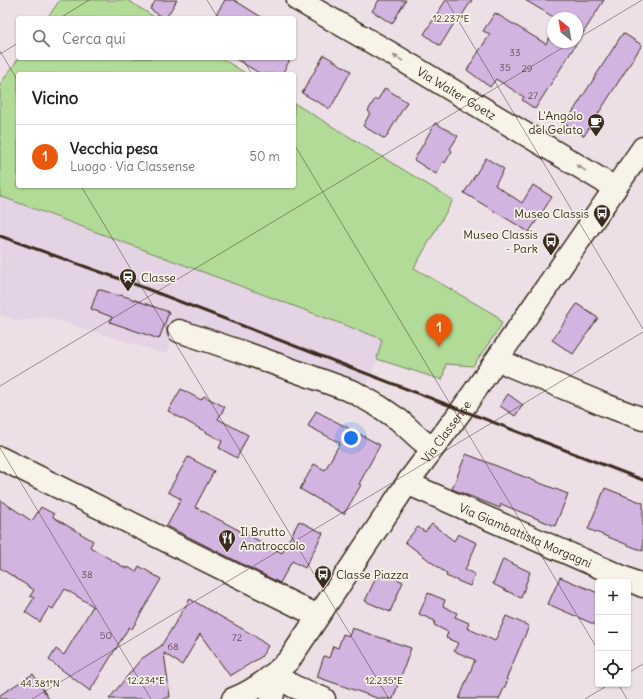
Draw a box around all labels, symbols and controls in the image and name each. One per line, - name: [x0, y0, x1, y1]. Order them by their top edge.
- text: 12.237°E: [433, 12, 470, 25]
- north arrow: [547, 12, 583, 48]
- search box: [16, 16, 296, 60]
- icon: search: [30, 27, 52, 49]
- text: Cerca qui: [62, 29, 126, 48]
- house number: 33: [509, 46, 521, 59]
- one-way arrow: [392, 54, 404, 61]
- house number: 35: [499, 61, 511, 74]
- house number: 29: [521, 62, 533, 75]
- street label: Via Walter Goetz: [414, 63, 499, 123]
- text: Vicino: [32, 87, 78, 109]
- house number: 27: [528, 89, 538, 102]
- place label: L'Angolo del Gelato: [529, 108, 583, 137]
- cafe icon: L'Angolo del Gelato: [586, 112, 606, 137]
- text: Vecchia pesa: [70, 139, 158, 158]
- text: 1: [42, 148, 48, 165]
- text: 50 m: [249, 148, 280, 165]
- text: Luogo · Via Classense: [70, 158, 195, 175]
- one-way arrow: [575, 165, 587, 172]
- bus stop icon: Museo Classis: [592, 203, 612, 228]
- place label: Museo Classis: [514, 206, 589, 221]
- place label: Museo Classis - Park: [463, 227, 538, 256]
- bus stop icon: Museo Classis - Park: [541, 231, 561, 256]
- station icon: Classe: [118, 267, 138, 292]
- place label: Classe: [141, 270, 176, 285]
- pin: 1: [426, 314, 452, 347]
- street label: Via Classense: [418, 397, 474, 465]
- your location: [341, 428, 361, 448]
- street label: Via Giambattista Morgagni: [457, 499, 594, 570]
- place label: Il Brutto Anatroccolo: [240, 524, 306, 553]
- restaurant icon: Il Brutto Anatroccolo: [217, 528, 237, 553]
- bus stop icon: Classe Piazza: [313, 564, 333, 589]
- place label: Classe Piazza: [336, 567, 409, 582]
- house number: 38: [81, 568, 93, 581]
- map controls: [595, 579, 631, 687]
- button: +: [595, 579, 631, 615]
- button: −: [595, 615, 631, 651]
- house number: 50: [100, 629, 112, 642]
- house number: 72: [232, 631, 243, 644]
- house number: 68: [167, 640, 179, 653]
- button: locate: [595, 651, 631, 687]
- text: 12.234°E: [127, 674, 165, 687]
- text: 12.235°E: [365, 674, 403, 687]
- text: 44.381°N: [20, 677, 60, 690]

